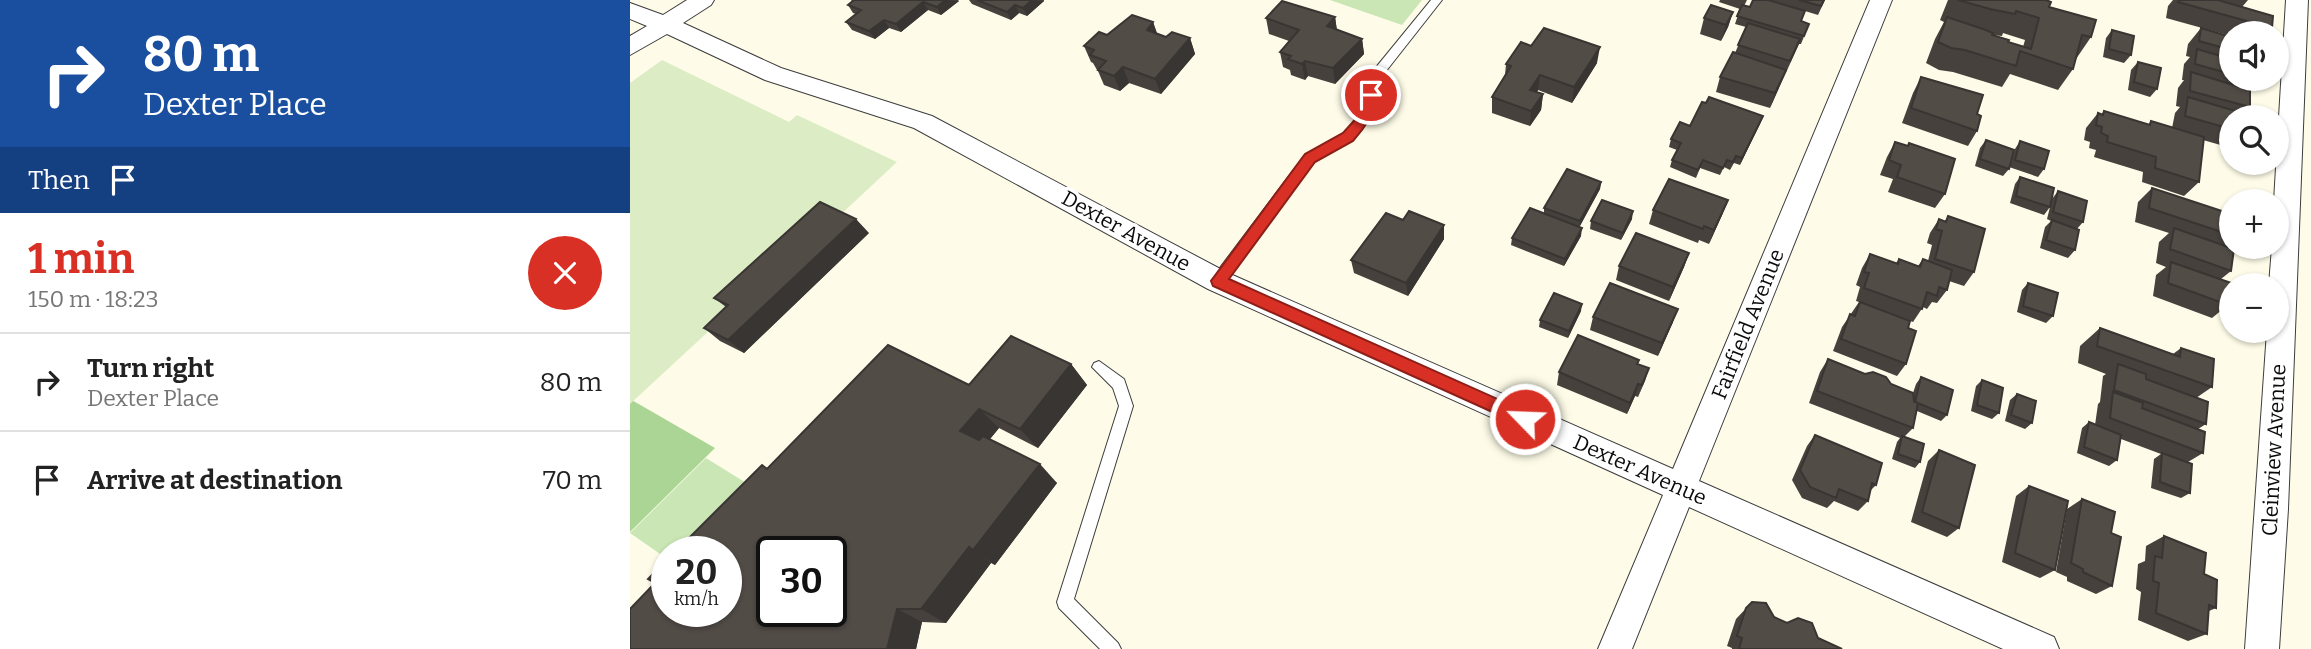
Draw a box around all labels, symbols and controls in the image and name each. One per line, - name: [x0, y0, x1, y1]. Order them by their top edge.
- map controls: [2219, 21, 2289, 343]
- button: sound: [2219, 21, 2289, 91]
- text: 80 m: [143, 25, 259, 84]
- icon: right: [28, 28, 119, 119]
- pin: [1341, 65, 1401, 125]
- icon: arrive: [1352, 76, 1390, 114]
- text: Dexter Place: [143, 85, 327, 123]
- button: search: [2219, 105, 2289, 175]
- icon: arrive: [104, 161, 142, 199]
- text: Then: [28, 165, 90, 196]
- street label: Dexter Avenue: [1057, 185, 1195, 277]
- button: +: [2219, 189, 2289, 259]
- text: 1 min: [28, 234, 134, 284]
- button: close: [528, 236, 602, 310]
- street label: Fairfield Avenue: [1706, 245, 1790, 403]
- button: −: [2219, 273, 2289, 343]
- text: 150 m · 18:23: [28, 285, 159, 313]
- text: Turn right: [87, 353, 214, 384]
- icon: right: [28, 363, 66, 401]
- street label: Cleinview Avenue: [2257, 363, 2291, 537]
- text: 80 m: [540, 367, 602, 398]
- position arrow: [1488, 382, 1562, 456]
- text: Dexter Place: [87, 384, 219, 412]
- street label: Dexter Avenue: [1569, 429, 1711, 511]
- icon: arrive: [28, 461, 66, 499]
- text: Arrive at destination: [87, 465, 342, 496]
- text: 70 m: [543, 465, 602, 496]
- speed limit sign: 30: [756, 536, 847, 627]
- text: 20: [676, 551, 717, 593]
- text: km/h: [674, 588, 719, 610]

